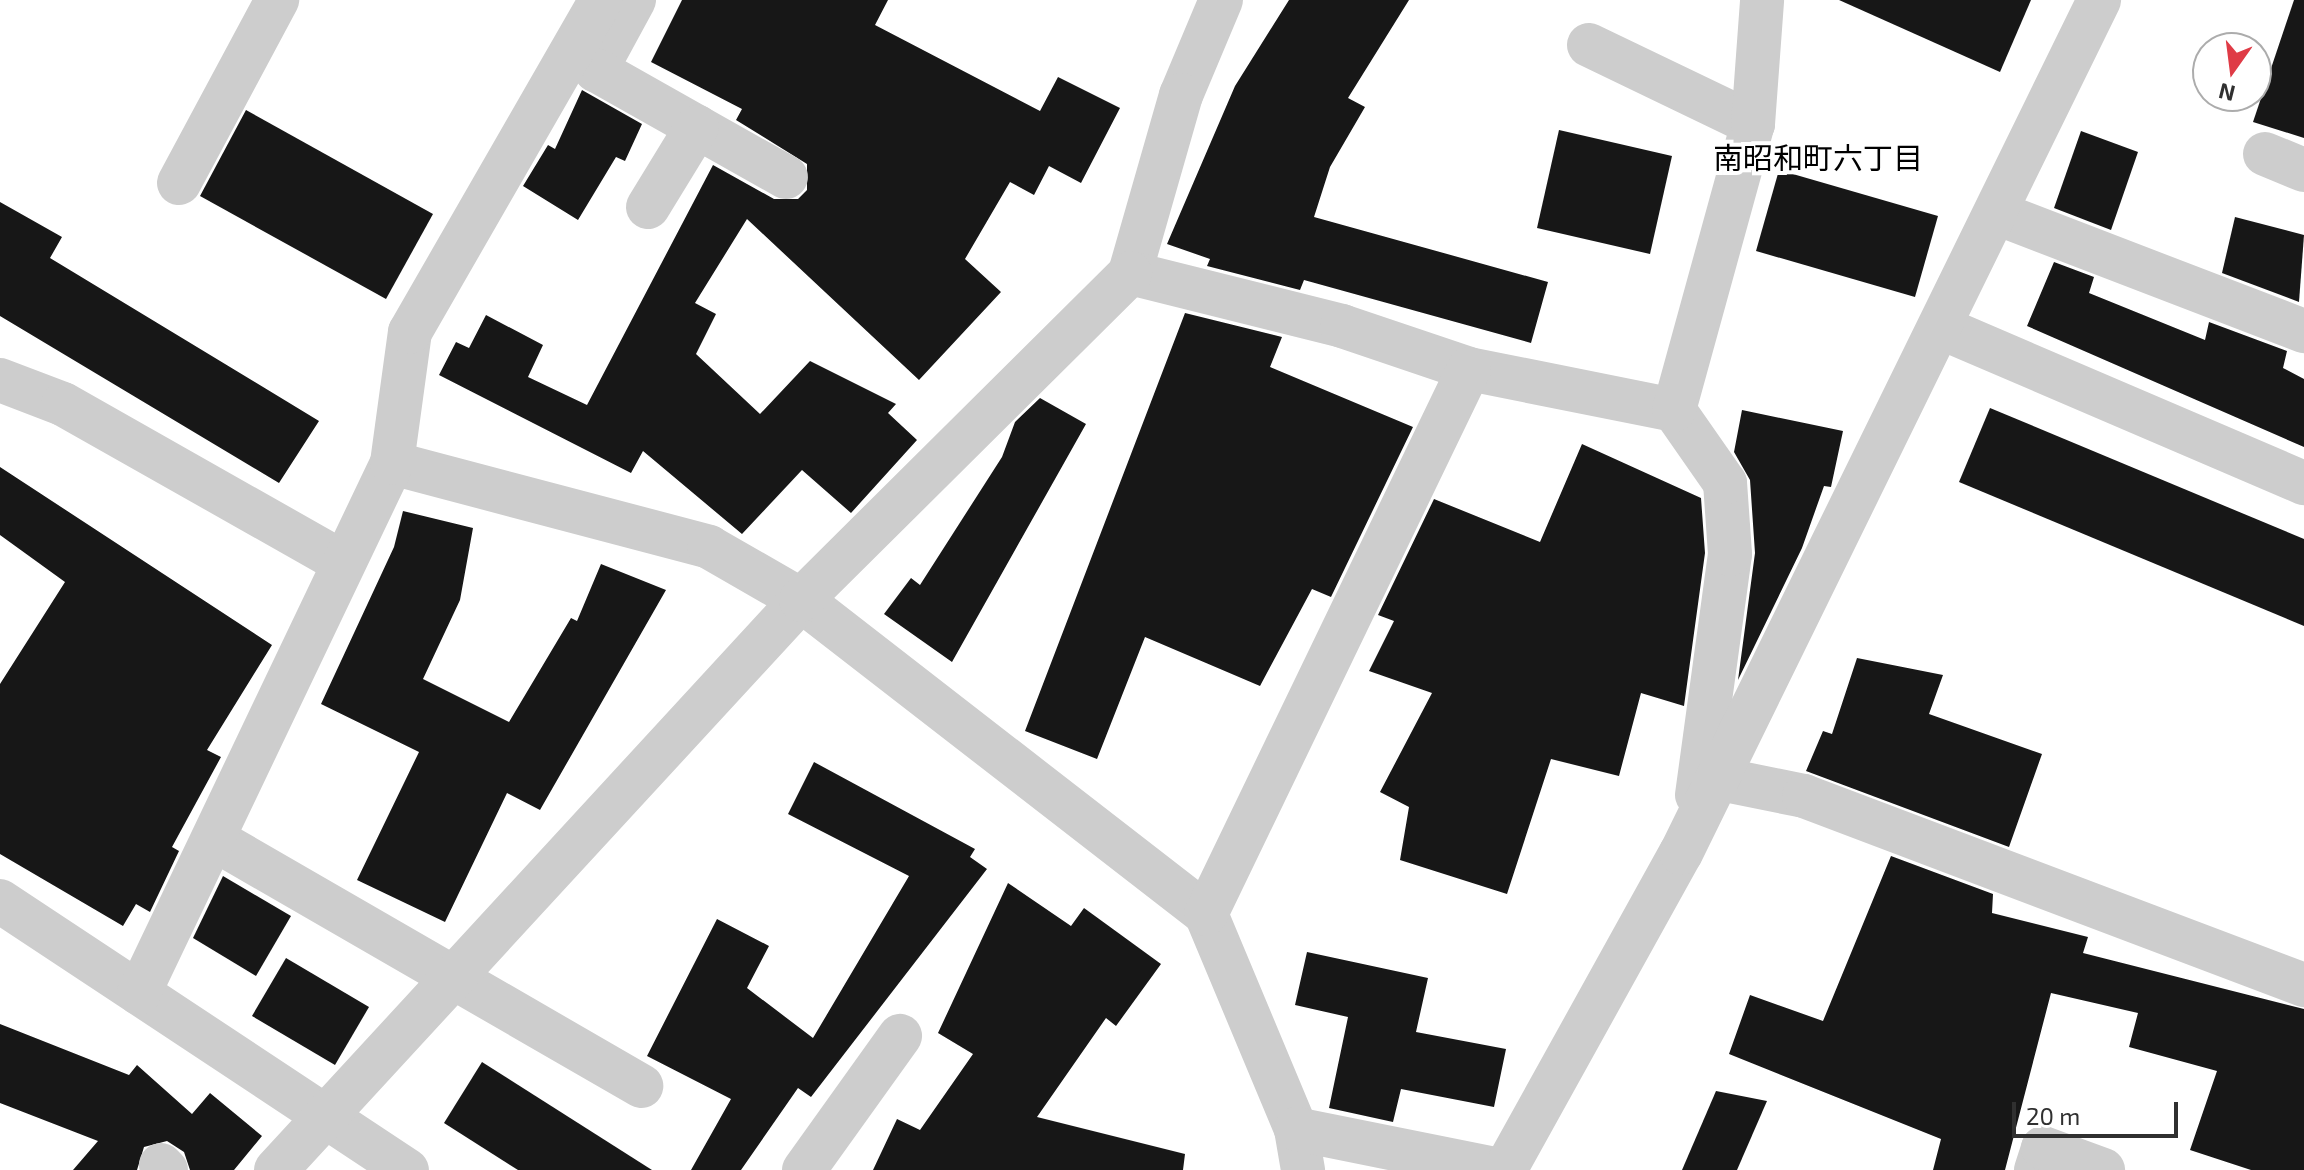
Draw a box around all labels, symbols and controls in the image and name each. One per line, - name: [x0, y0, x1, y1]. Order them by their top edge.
- north arrow: [2192, 32, 2272, 112]
- text: N: [2216, 79, 2238, 108]
- district label: 南昭和町六丁目: [1713, 139, 1923, 175]
- scale bar: [2016, 1086, 2182, 1136]
- text: 20 m: [2026, 1101, 2080, 1130]

